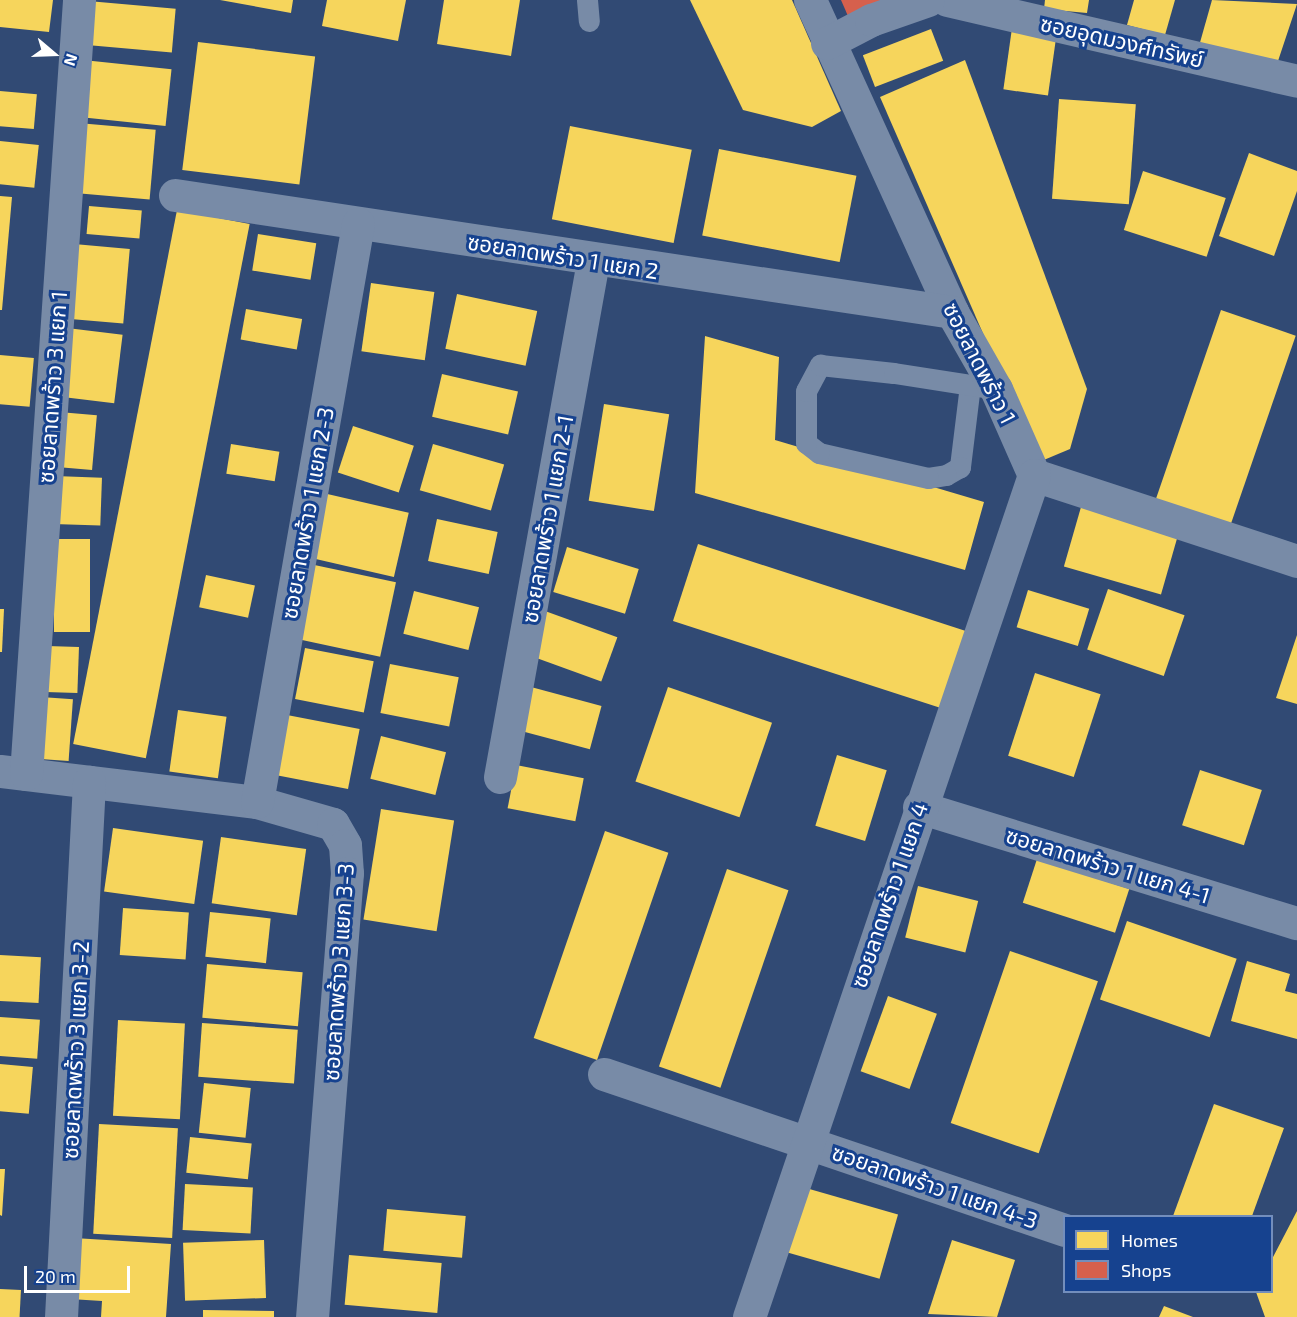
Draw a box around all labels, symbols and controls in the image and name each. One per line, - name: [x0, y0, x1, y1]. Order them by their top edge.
- street label: ซอยอุดมวงศ์ทรัพย์: [1038, 9, 1206, 73]
- north arrow: [24, 24, 84, 84]
- text: N: [61, 51, 82, 69]
- street label: ซอยลาดพร้าว 1 แยก 2: [466, 228, 660, 284]
- street label: ซอยลาดพร้าว 3 แยก 1: [32, 290, 72, 484]
- street label: ซอยลาดพร้าว 1: [938, 298, 1022, 428]
- street label: ซอยลาดพร้าว 1 แยก 2-3: [275, 405, 339, 621]
- street label: ซอยลาดพร้าว 1 แยก 2-1: [516, 413, 578, 625]
- street label: ซอยลาดพร้าว 1 แยก 4: [845, 799, 933, 991]
- street label: ซอยลาดพร้าว 1 แยก 4-1: [1003, 821, 1213, 909]
- street label: ซอยลาดพร้าว 3 แยก 3-3: [317, 862, 359, 1082]
- street label: ซอยลาดพร้าว 3 แยก 3-2: [56, 940, 94, 1160]
- street label: ซอยลาดพร้าว 1 แยก 4-3: [829, 1138, 1041, 1234]
- legend: [1063, 1215, 1273, 1293]
- text: Homes: [1121, 1229, 1178, 1251]
- scale bar: [27, 1254, 134, 1292]
- text: Shops: [1121, 1259, 1171, 1281]
- text: 20 m: [35, 1265, 76, 1287]

